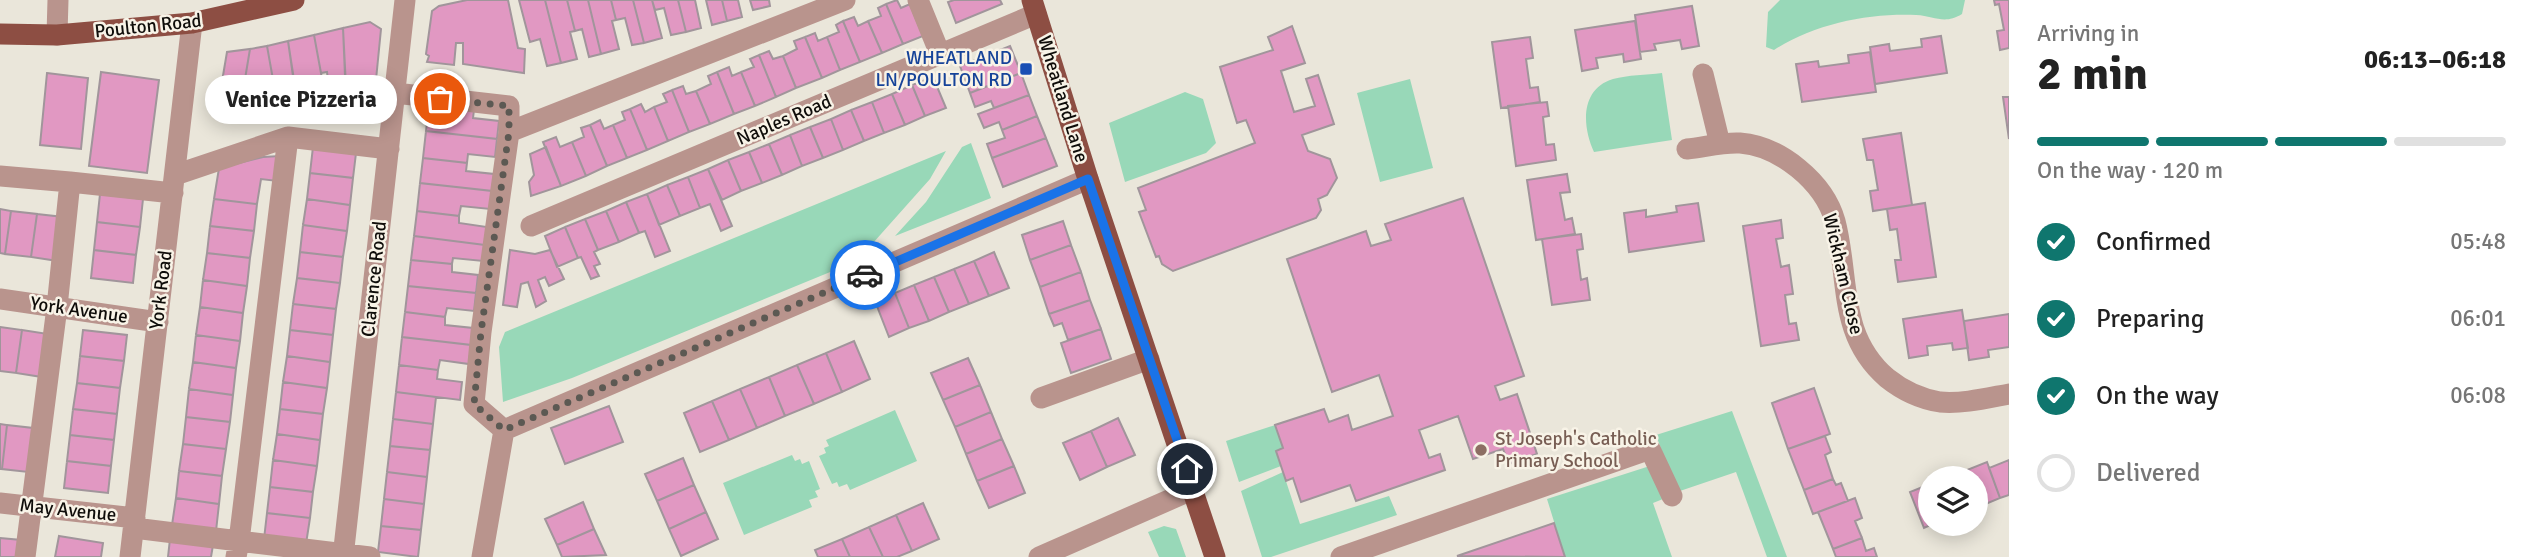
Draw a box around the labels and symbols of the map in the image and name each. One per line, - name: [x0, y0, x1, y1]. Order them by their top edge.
- street label: Poulton Road: [93, 8, 203, 44]
- street label: Wheatland Lane: [1032, 33, 1094, 165]
- place label: WHEATLAND LN/POULTON RD: [875, 46, 1012, 92]
- marker: WHEATLAND LN/POULTON RD: [1018, 61, 1034, 77]
- pin: [410, 69, 470, 129]
- callout: Venice Pizzeria: [205, 74, 398, 124]
- street label: Naples Road: [733, 89, 835, 151]
- street label: Wickham Close: [1817, 211, 1869, 337]
- street label: Clarence Road: [356, 220, 392, 338]
- courier: [830, 240, 900, 310]
- street label: York Road: [144, 249, 178, 331]
- street label: York Avenue: [29, 291, 129, 329]
- place label: St Joseph's Catholic Primary School: [1495, 427, 1657, 473]
- pin: [1157, 439, 1217, 499]
- marker: St Joseph's Catholic Primary School: [1473, 442, 1489, 458]
- street label: May Avenue: [18, 493, 118, 527]

